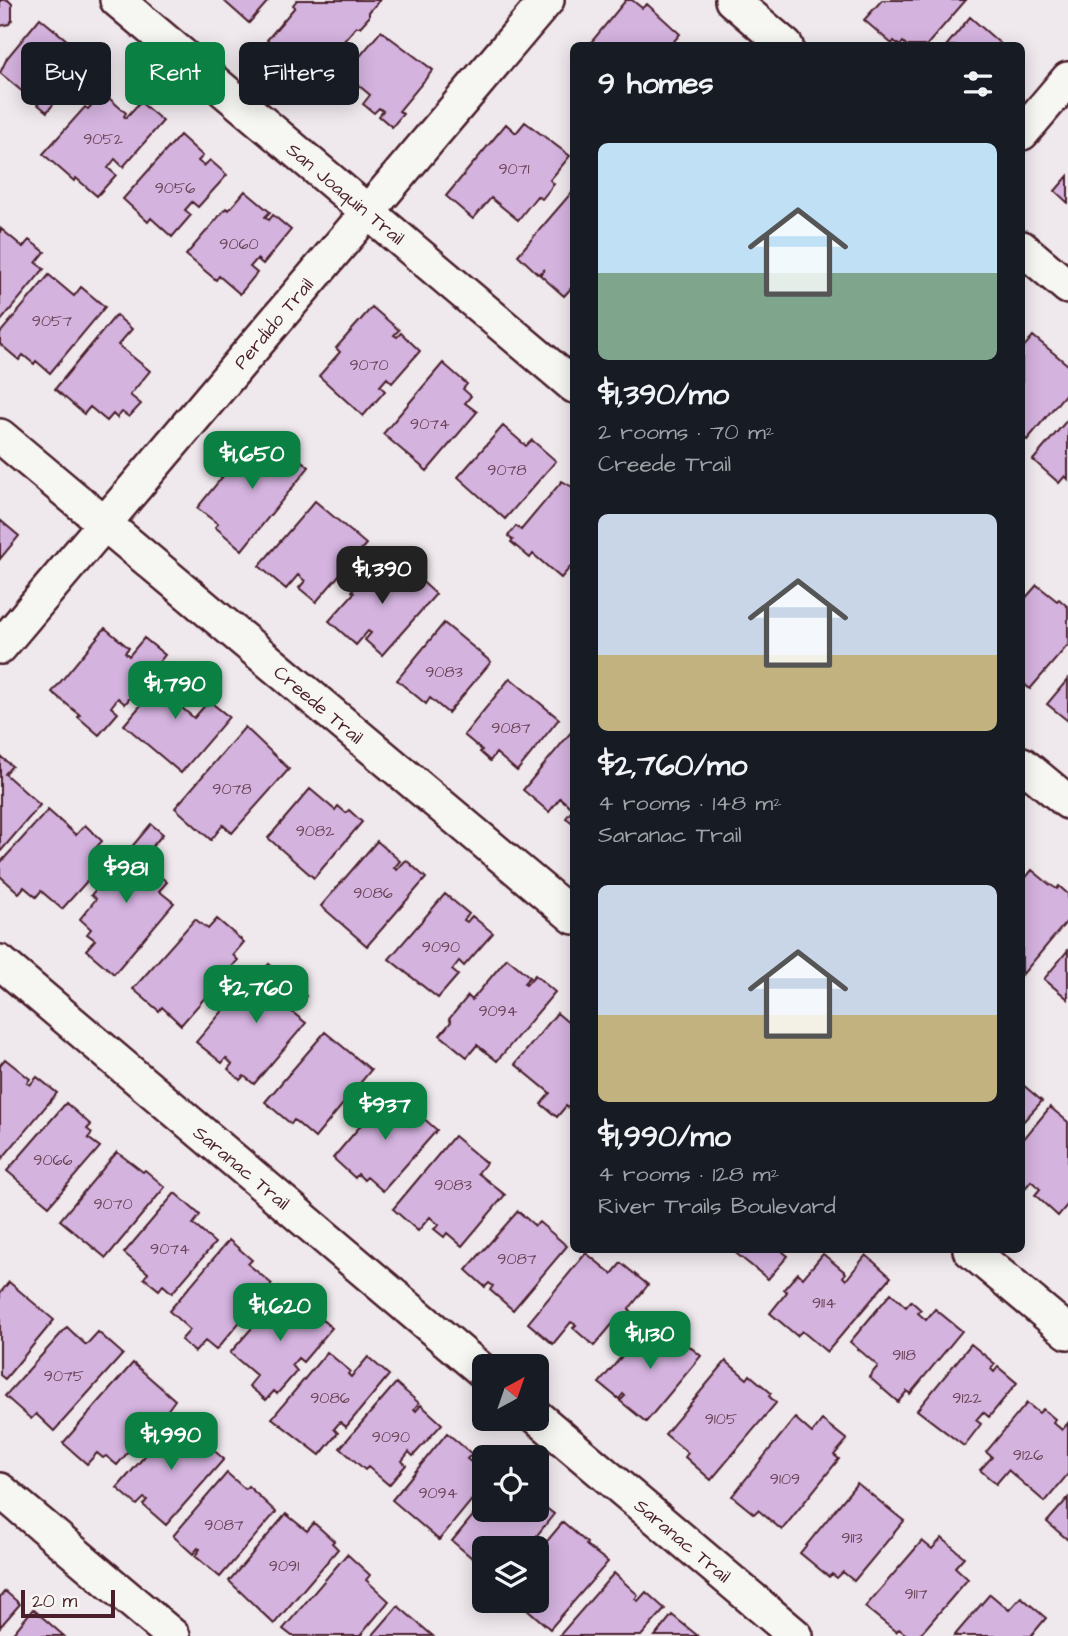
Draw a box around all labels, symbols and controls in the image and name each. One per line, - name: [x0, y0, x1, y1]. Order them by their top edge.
- chip: Buy: [21, 42, 111, 105]
- chip: Rent: [125, 42, 225, 105]
- chip: Filters: [239, 42, 359, 105]
- text: 9 homes: [598, 63, 713, 105]
- icon: filters: [959, 65, 997, 103]
- house number: 9052: [83, 128, 123, 150]
- street label: San Joaquin Trail: [280, 137, 410, 252]
- house number: 9071: [498, 158, 530, 180]
- house number: 9056: [155, 177, 195, 199]
- icon: home: [735, 189, 861, 315]
- house number: 9060: [219, 233, 259, 255]
- street label: Perdido Trail: [228, 273, 320, 375]
- house number: 9057: [32, 310, 72, 332]
- house number: 9070: [349, 354, 389, 376]
- text: $1,390/mo: [598, 374, 729, 416]
- house number: 9074: [410, 413, 450, 435]
- text: 2 rooms · 70 m²: [598, 416, 774, 448]
- pin: $1,650: [195, 432, 309, 491]
- text: $1,650: [219, 438, 285, 470]
- text: Creede Trail: [598, 448, 731, 480]
- house number: 9078: [487, 459, 527, 481]
- pin: $1,390: [325, 546, 439, 606]
- text: $1,390: [352, 553, 412, 585]
- icon: home: [735, 560, 861, 686]
- street label: Creede Trail: [267, 659, 369, 751]
- house number: 9083: [425, 661, 463, 683]
- pin: $1,790: [118, 662, 232, 721]
- text: $1,790: [144, 668, 206, 700]
- house number: 9087: [491, 717, 531, 739]
- text: $2,760/mo: [598, 745, 747, 787]
- house number: 9078: [212, 778, 252, 800]
- text: 4 rooms · 148 m²: [598, 787, 782, 819]
- text: Saranac Trail: [598, 819, 742, 851]
- house number: 9082: [296, 820, 334, 842]
- pin: $981: [85, 846, 167, 905]
- text: $981: [104, 852, 148, 884]
- house number: 9086: [353, 882, 393, 904]
- icon: home: [735, 931, 861, 1057]
- house number: 9090: [422, 936, 460, 958]
- pin: $2,760: [199, 965, 313, 1025]
- text: $2,760: [219, 972, 293, 1004]
- house number: 9094: [478, 1000, 518, 1022]
- pin: $937: [344, 1082, 426, 1142]
- text: $937: [359, 1089, 411, 1121]
- text: $1,990/mo: [598, 1116, 731, 1158]
- street label: Saranac Trail: [187, 1120, 295, 1217]
- house number: 9066: [33, 1149, 73, 1171]
- text: 4 rooms · 128 m²: [598, 1158, 779, 1190]
- house number: 9083: [434, 1174, 472, 1196]
- text: River Trails Boulevard: [598, 1190, 836, 1222]
- house number: 9070: [93, 1193, 133, 1215]
- house number: 9074: [150, 1238, 190, 1260]
- house number: 9087: [497, 1248, 537, 1270]
- pin: $1,620: [223, 1284, 337, 1343]
- text: $1,620: [249, 1290, 311, 1322]
- house number: 9114: [812, 1292, 836, 1314]
- pin: $1,130: [593, 1312, 707, 1371]
- text: $1,130: [626, 1318, 675, 1350]
- house number: 9118: [892, 1344, 916, 1366]
- north arrow: [472, 1354, 550, 1432]
- map controls: [472, 1354, 549, 1613]
- house number: 9075: [44, 1365, 85, 1387]
- house number: 9086: [310, 1387, 350, 1409]
- house number: 9122: [952, 1387, 982, 1409]
- house number: 9105: [705, 1408, 738, 1430]
- pin: $1,990: [114, 1412, 228, 1472]
- text: $1,990: [141, 1419, 201, 1451]
- house number: 9090: [372, 1426, 410, 1448]
- house number: 9126: [1013, 1444, 1043, 1466]
- button: locate: [472, 1445, 549, 1522]
- house number: 9109: [770, 1468, 800, 1490]
- house number: 9094: [418, 1482, 458, 1504]
- street label: Saranac Trail: [628, 1493, 736, 1590]
- house number: 9087: [204, 1514, 244, 1536]
- house number: 9113: [841, 1527, 863, 1549]
- button: layers: [472, 1536, 549, 1613]
- house number: 9091: [269, 1555, 299, 1577]
- house number: 9117: [904, 1583, 928, 1605]
- scale bar: [21, 1587, 116, 1619]
- text: 20 m: [32, 1588, 77, 1615]

